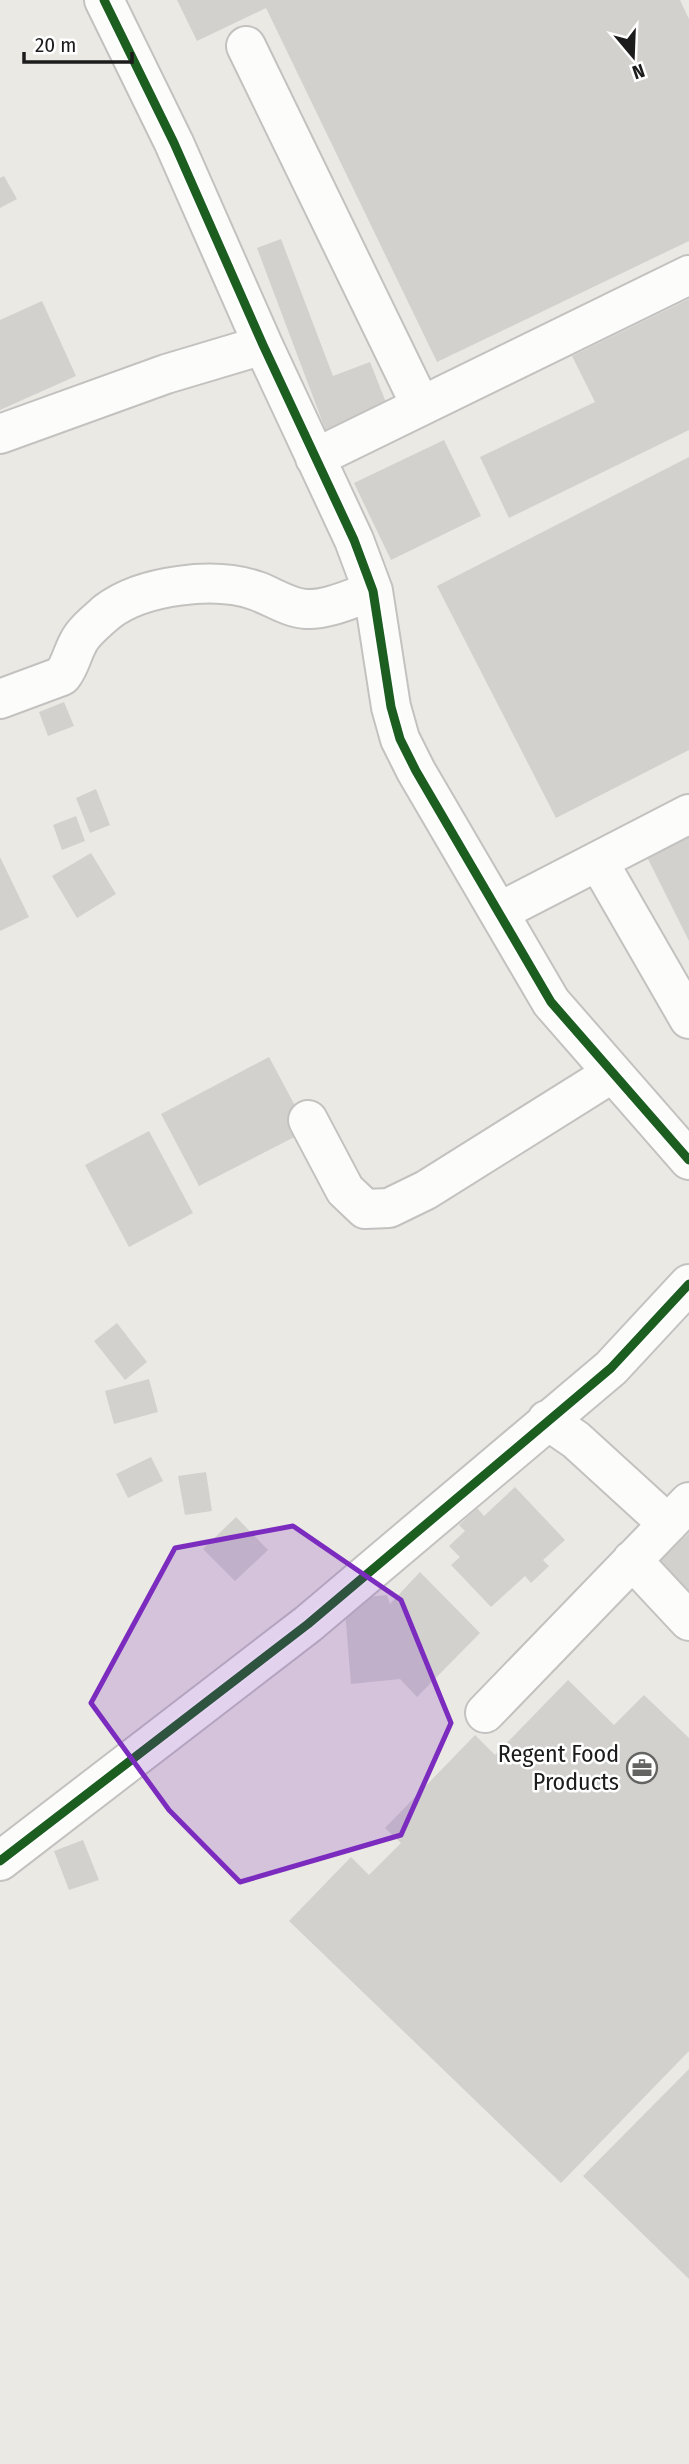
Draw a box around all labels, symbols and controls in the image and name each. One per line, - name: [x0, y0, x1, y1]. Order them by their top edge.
- scale bar: [24, 21, 133, 65]
- north arrow: [598, 21, 668, 91]
- text: 20 m: [35, 32, 76, 58]
- text: N: [629, 59, 648, 84]
- place label: Regent Food Products: [498, 1740, 619, 1796]
- office icon: Regent Food Products: [625, 1751, 659, 1785]

